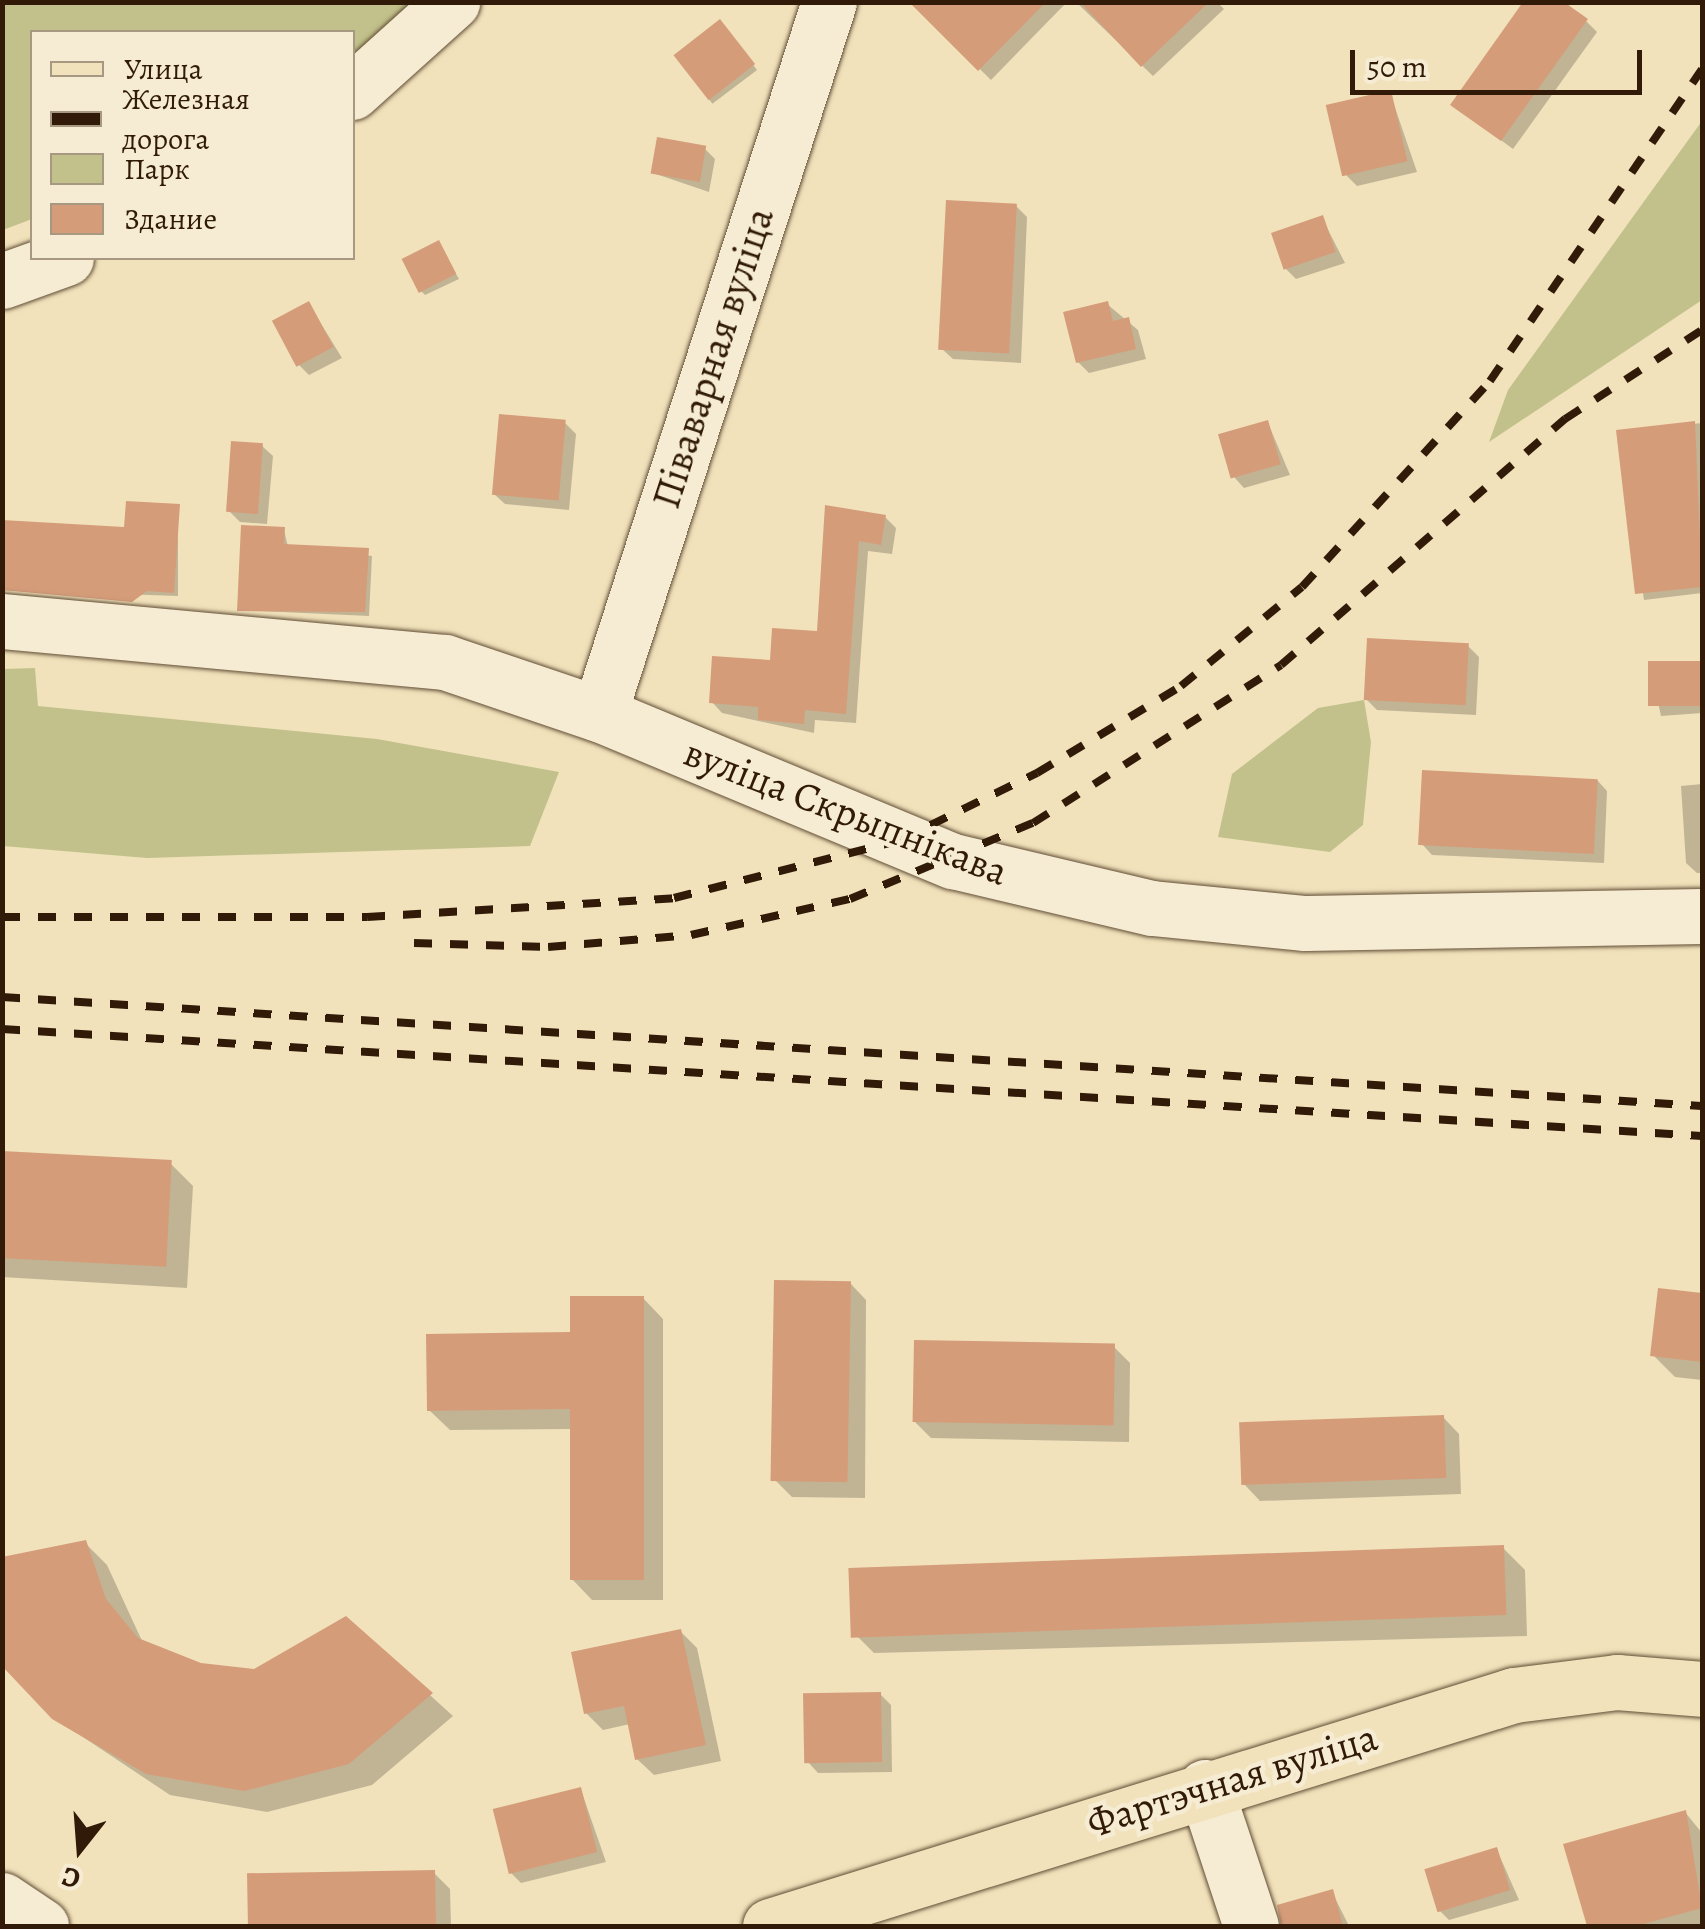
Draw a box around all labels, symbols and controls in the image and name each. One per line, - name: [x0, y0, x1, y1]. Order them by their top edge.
- legend: [30, 30, 355, 260]
- scale bar: [1355, 30, 1648, 92]
- text: 50 m: [1367, 47, 1427, 87]
- text: Улица: [124, 49, 203, 89]
- text: Железная дорога: [122, 79, 250, 159]
- text: Парк: [124, 149, 190, 189]
- text: Здание: [124, 199, 217, 239]
- street label: Піваварная вуліца: [642, 202, 784, 514]
- street label: вуліца Скрыпнікава: [677, 728, 1015, 896]
- street label: Фартэчная вуліца: [1081, 1713, 1383, 1847]
- north arrow: [30, 1799, 130, 1899]
- text: С: [57, 1857, 85, 1898]

